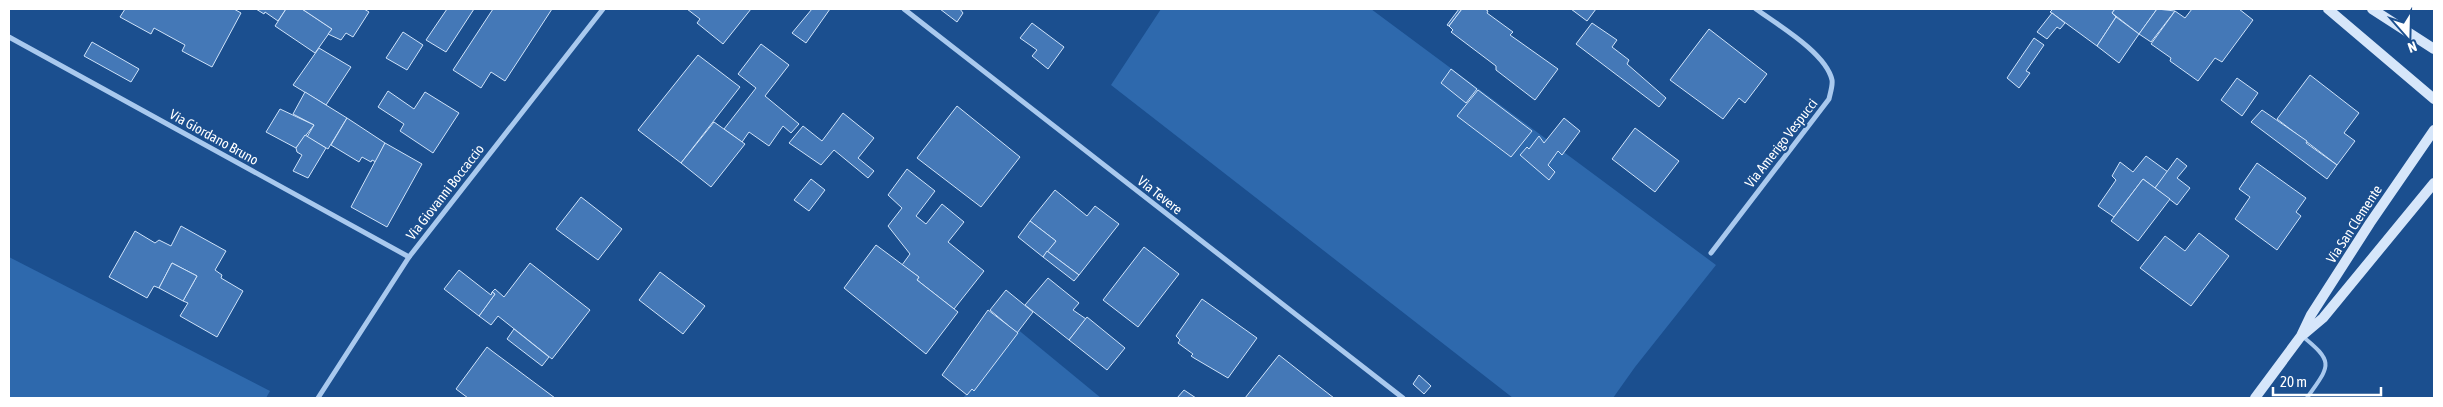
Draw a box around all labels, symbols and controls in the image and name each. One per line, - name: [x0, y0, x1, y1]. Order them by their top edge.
- north arrow: [2383, 10, 2433, 60]
- text: N: [2406, 38, 2419, 56]
- street label: Via Amerigo Vespucci: [1741, 95, 1821, 191]
- street label: Via Giordano Bruno: [167, 106, 261, 168]
- street label: Via Giovanni Boccaccio: [403, 141, 487, 243]
- street label: Via Tevere: [1134, 173, 1186, 217]
- street label: Via San Clemente: [2323, 182, 2385, 266]
- scale bar: [2273, 364, 2380, 396]
- text: 20 m: [2280, 373, 2307, 390]

